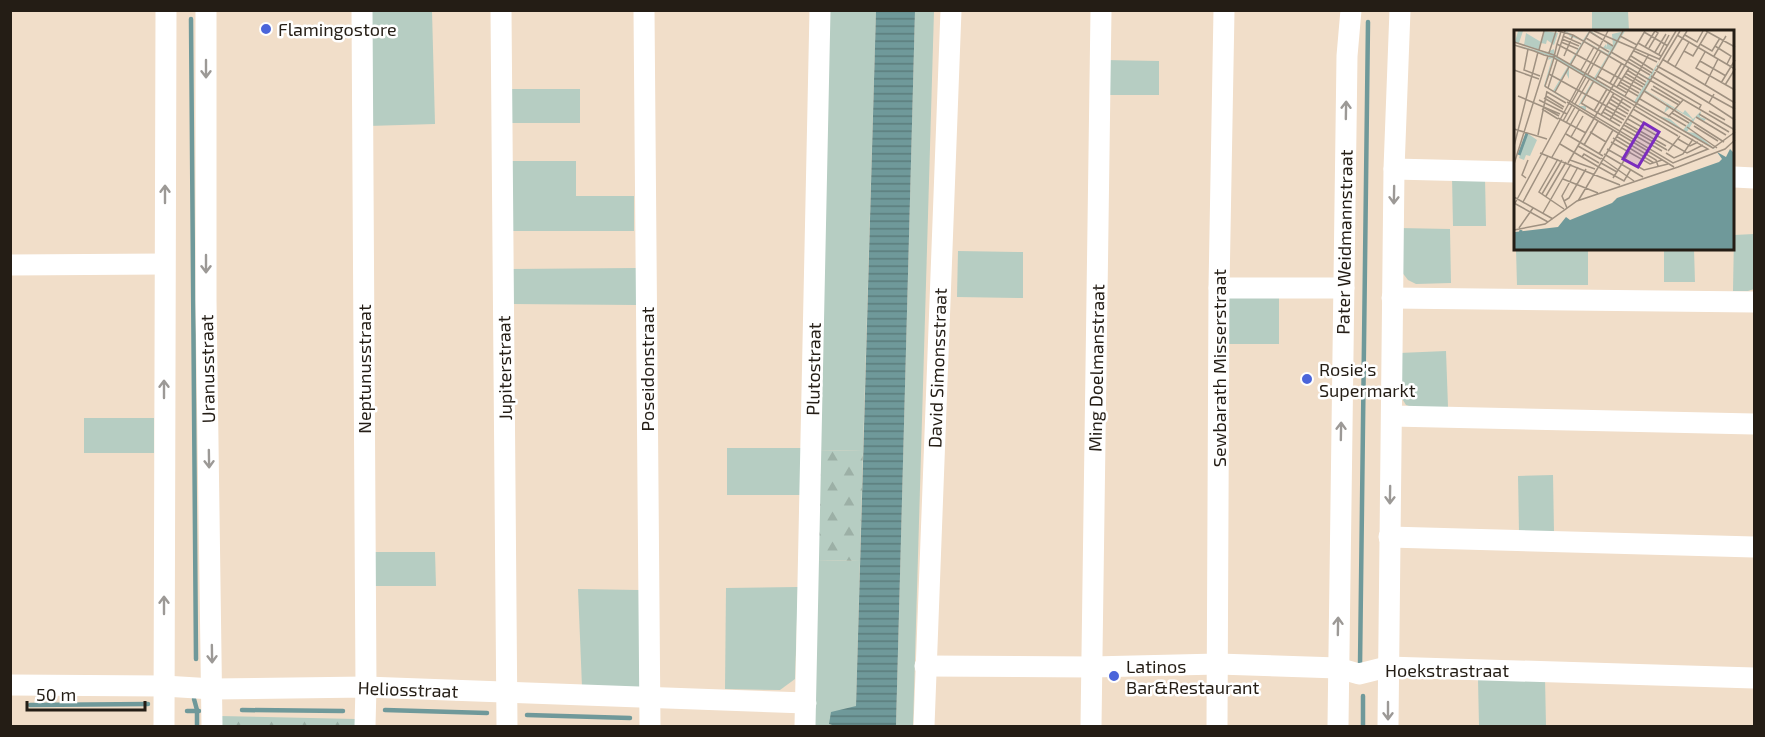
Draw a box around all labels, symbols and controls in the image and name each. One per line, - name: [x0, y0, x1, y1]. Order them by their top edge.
- place label: Flamingostore: [278, 18, 397, 40]
- marker: Flamingostore: [259, 22, 273, 36]
- inset map: [1514, 30, 1735, 250]
- one-way arrow: [200, 58, 212, 78]
- one-way arrow: [1340, 101, 1352, 121]
- street label: Pater Weidmannstraat: [1331, 149, 1357, 335]
- one-way arrow: [1388, 184, 1399, 204]
- one-way arrow: [159, 185, 171, 205]
- one-way arrow: [200, 253, 212, 273]
- street label: Sewbarath Misserstraat: [1208, 269, 1230, 467]
- street label: Ming Doelmanstraat: [1084, 284, 1108, 452]
- street label: David Simonsstraat: [923, 287, 951, 448]
- street label: Neptunusstraat: [353, 304, 375, 434]
- street label: Poseidonstraat: [636, 306, 658, 431]
- street label: Uranusstraat: [195, 314, 219, 424]
- street label: Jupiterstraat: [492, 315, 516, 421]
- street label: Plutostraat: [801, 322, 825, 416]
- place label: Rosie's Supermarkt: [1319, 358, 1416, 401]
- marker: Rosie's Supermarkt: [1300, 372, 1314, 386]
- one-way arrow: [158, 380, 170, 400]
- one-way arrow: [1335, 422, 1347, 442]
- one-way arrow: [203, 448, 214, 468]
- one-way arrow: [1385, 484, 1396, 504]
- one-way arrow: [158, 596, 170, 616]
- one-way arrow: [1332, 617, 1344, 637]
- one-way arrow: [206, 643, 218, 663]
- place label: Latinos Bar&Restaurant: [1126, 655, 1260, 698]
- street label: Hoekstrastraat: [1385, 659, 1509, 681]
- marker: Latinos Bar&Restaurant: [1107, 669, 1121, 683]
- scale bar: [27, 674, 146, 712]
- street label: Heliosstraat: [357, 676, 459, 702]
- text: 50 m: [36, 683, 76, 705]
- one-way arrow: [1382, 700, 1394, 720]

